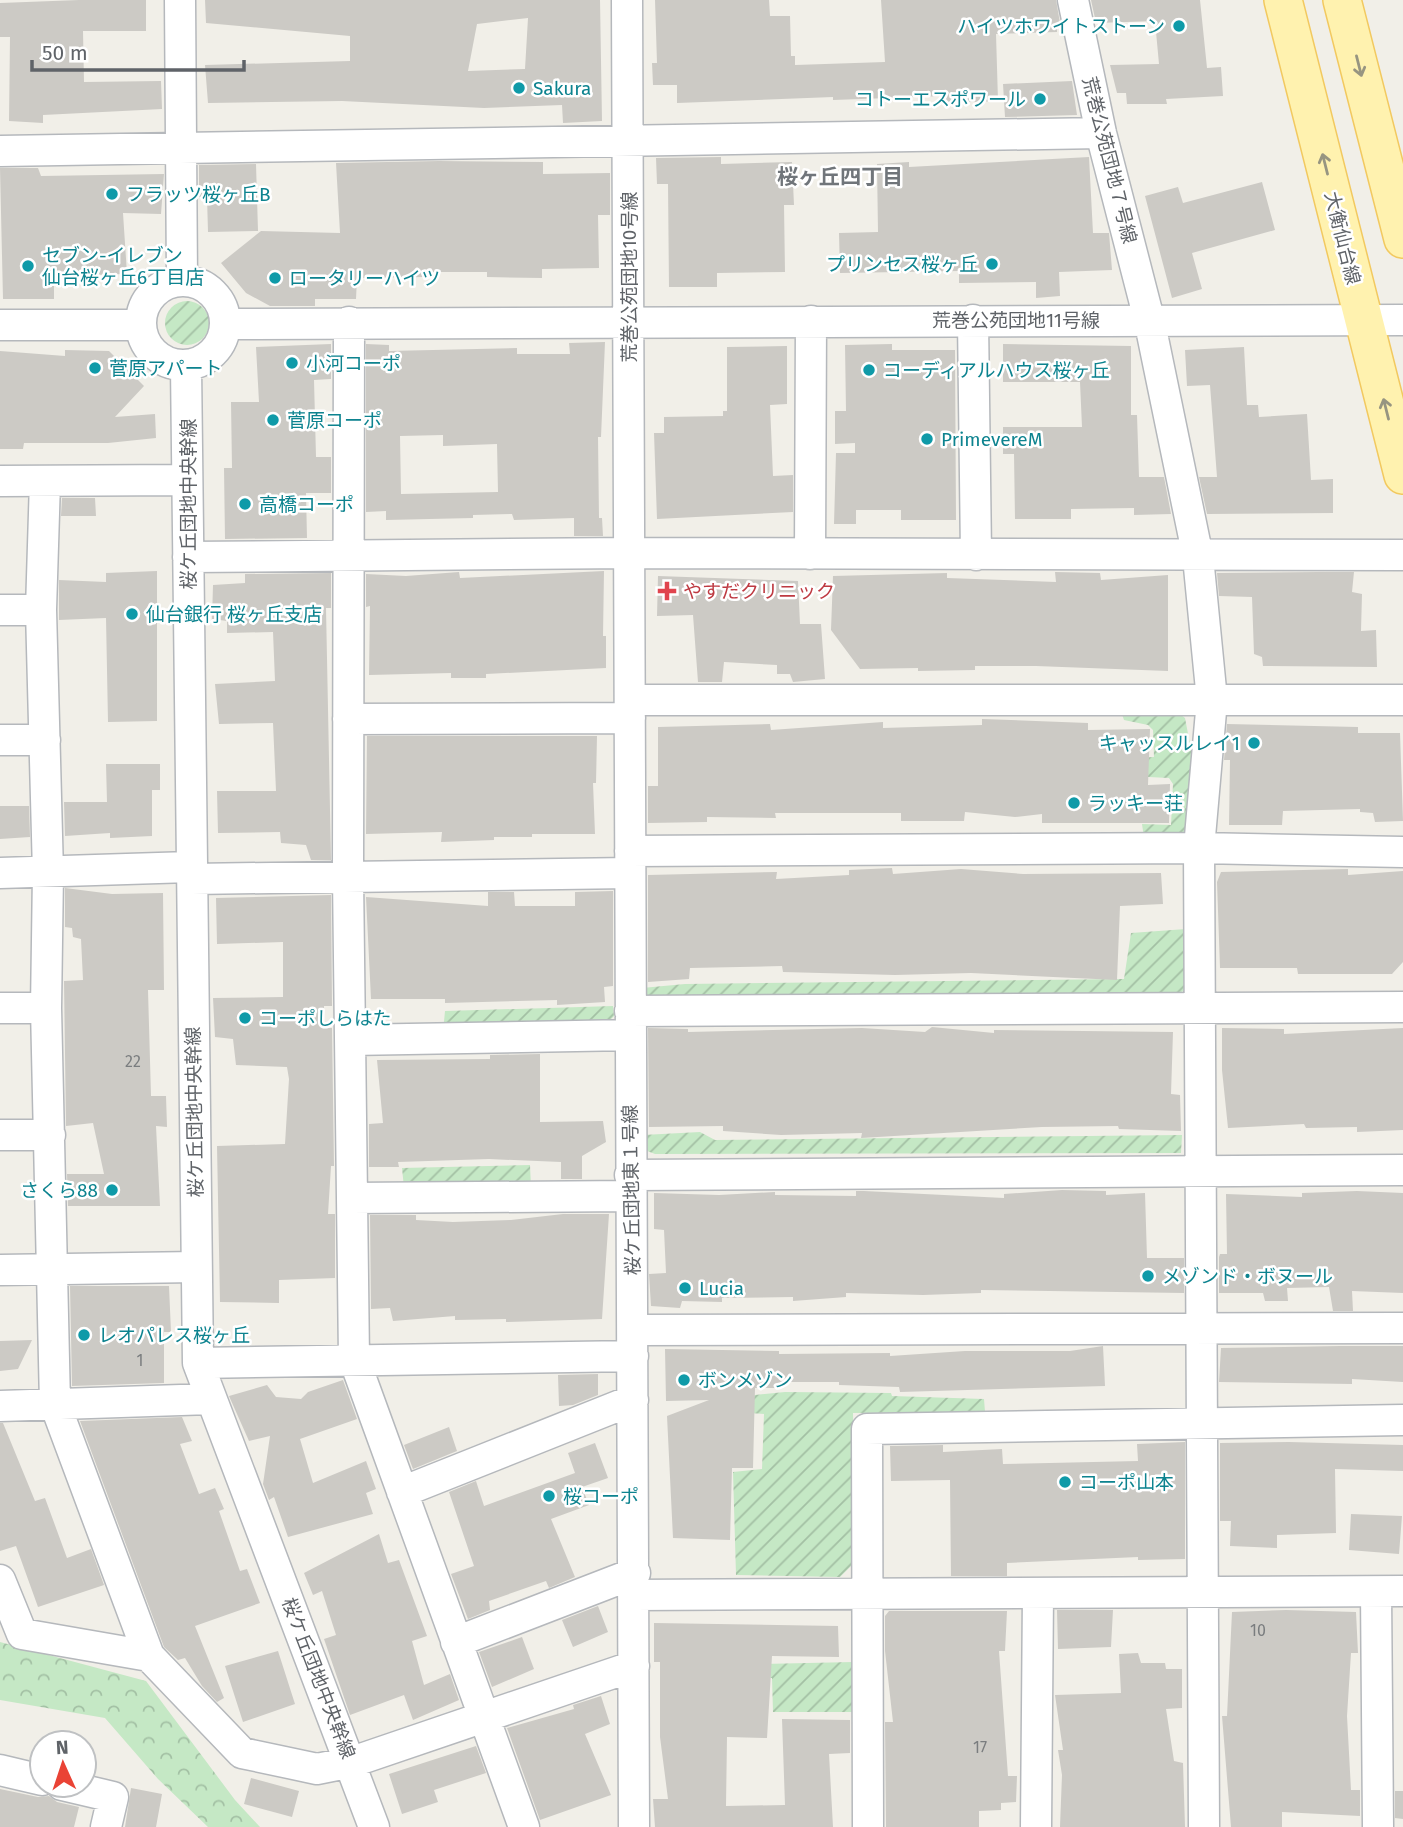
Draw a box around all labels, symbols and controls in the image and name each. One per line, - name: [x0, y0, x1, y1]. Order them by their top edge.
- place label: ハイツホワイトストーン: [957, 15, 1165, 38]
- marker: ハイツホワイトストーン: [1171, 18, 1187, 34]
- scale bar: [32, 28, 243, 72]
- text: 50 m: [42, 40, 88, 66]
- one-way arrow: [1353, 54, 1366, 77]
- street label: 荒巻公苑団地７号線: [1078, 74, 1141, 246]
- place label: Sakura: [533, 77, 591, 100]
- marker: Sakura: [511, 80, 527, 96]
- place label: コトーエスポワール: [855, 88, 1026, 111]
- marker: コトーエスポワール: [1032, 91, 1048, 107]
- one-way arrow: [1318, 153, 1331, 176]
- district label: 桜ヶ丘四丁目: [777, 164, 903, 190]
- place label: フラッツ桜ヶ丘B: [126, 183, 271, 206]
- marker: フラッツ桜ヶ丘B: [104, 186, 120, 202]
- street label: 大衡仙台線: [1320, 189, 1365, 287]
- street label: 荒巻公苑団地10号線: [618, 192, 641, 362]
- place label: セブン-イレブン 仙台桜ヶ丘6丁目店: [42, 244, 204, 289]
- place label: プリンセス桜ヶ丘: [826, 253, 978, 276]
- marker: プリンセス桜ヶ丘: [984, 256, 1000, 272]
- marker: セブン-イレブン 仙台桜ヶ丘6丁目店: [20, 258, 36, 274]
- place label: ロータリーハイツ: [289, 267, 440, 290]
- marker: ロータリーハイツ: [267, 270, 283, 286]
- street label: 荒巻公苑団地11号線: [932, 309, 1100, 332]
- place label: 小河コーポ: [306, 352, 401, 375]
- marker: 小河コーポ: [284, 355, 300, 371]
- place label: 菅原アパート: [109, 357, 223, 380]
- place label: コーディアルハウス桜ヶ丘: [883, 359, 1109, 382]
- marker: 菅原アパート: [87, 360, 103, 376]
- marker: コーディアルハウス桜ヶ丘: [861, 362, 877, 378]
- one-way arrow: [1379, 398, 1392, 421]
- place label: 菅原コーポ: [287, 409, 382, 432]
- marker: 菅原コーポ: [265, 412, 281, 428]
- street label: 桜ケ丘団地中央幹線: [177, 418, 200, 590]
- place label: PrimevereM: [941, 428, 1042, 451]
- marker: PrimevereM: [919, 431, 935, 447]
- place label: 高橋コーポ: [259, 493, 354, 516]
- marker: 高橋コーポ: [237, 496, 253, 512]
- place label: やすだクリニック: [683, 580, 835, 603]
- marker: やすだクリニック: [657, 581, 677, 601]
- place label: 仙台銀行 桜ヶ丘支店: [146, 603, 322, 626]
- marker: 仙台銀行 桜ヶ丘支店: [124, 606, 140, 622]
- place label: キャッスルレイ1: [1099, 732, 1240, 755]
- marker: キャッスルレイ1: [1246, 735, 1262, 751]
- place label: ラッキー荘: [1088, 792, 1183, 815]
- marker: ラッキー荘: [1066, 795, 1082, 811]
- place label: コーポしらはた: [259, 1007, 392, 1030]
- marker: コーポしらはた: [237, 1010, 253, 1026]
- street label: 桜ケ丘団地中央幹線: [182, 1026, 207, 1198]
- house number: 22: [125, 1052, 141, 1071]
- street label: 桜ケ丘団地東１号線: [619, 1104, 644, 1276]
- place label: さくら88: [20, 1179, 98, 1202]
- marker: さくら88: [104, 1182, 120, 1198]
- place label: メゾンド・ボヌール: [1162, 1265, 1333, 1288]
- marker: メゾンド・ボヌール: [1140, 1268, 1156, 1284]
- place label: Lucia: [699, 1277, 744, 1300]
- marker: Lucia: [677, 1280, 693, 1296]
- place label: レオパレス桜ヶ丘: [98, 1324, 250, 1347]
- marker: レオパレス桜ヶ丘: [76, 1327, 92, 1343]
- house number: 1: [137, 1351, 143, 1370]
- place label: ボンメゾン: [698, 1369, 792, 1392]
- marker: ボンメゾン: [676, 1372, 692, 1388]
- place label: コーポ山本: [1079, 1471, 1174, 1494]
- marker: コーポ山本: [1057, 1474, 1073, 1490]
- place label: 桜コーポ: [563, 1485, 639, 1508]
- marker: 桜コーポ: [541, 1488, 557, 1504]
- street label: 桜ケ丘団地中央幹線: [277, 1594, 360, 1762]
- house number: 10: [1250, 1621, 1266, 1640]
- north arrow: [28, 1729, 98, 1799]
- text: N: [55, 1736, 69, 1759]
- house number: 17: [973, 1738, 987, 1757]

